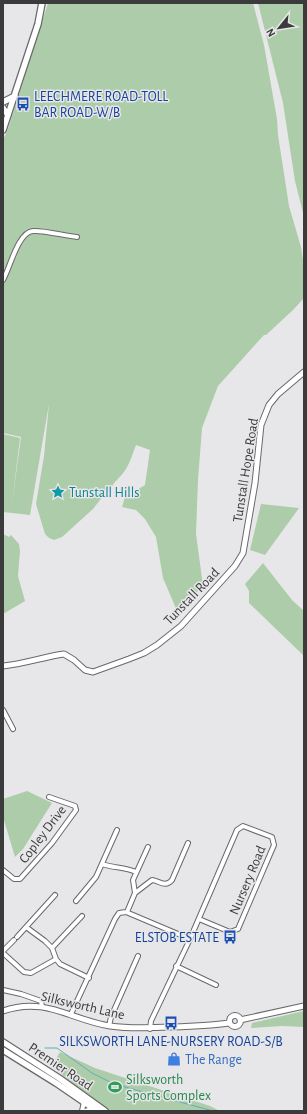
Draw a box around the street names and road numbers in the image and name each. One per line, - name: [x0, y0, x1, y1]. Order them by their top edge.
- street label: Tunstall Hope Road: [231, 417, 261, 523]
- street label: Tunstall Road: [161, 565, 222, 628]
- street label: Copley Drive: [17, 803, 69, 866]
- street label: Nursery Road: [227, 844, 269, 917]
- street label: Silksworth Lane: [40, 990, 126, 1022]
- street label: Premier Road: [26, 1040, 95, 1093]

